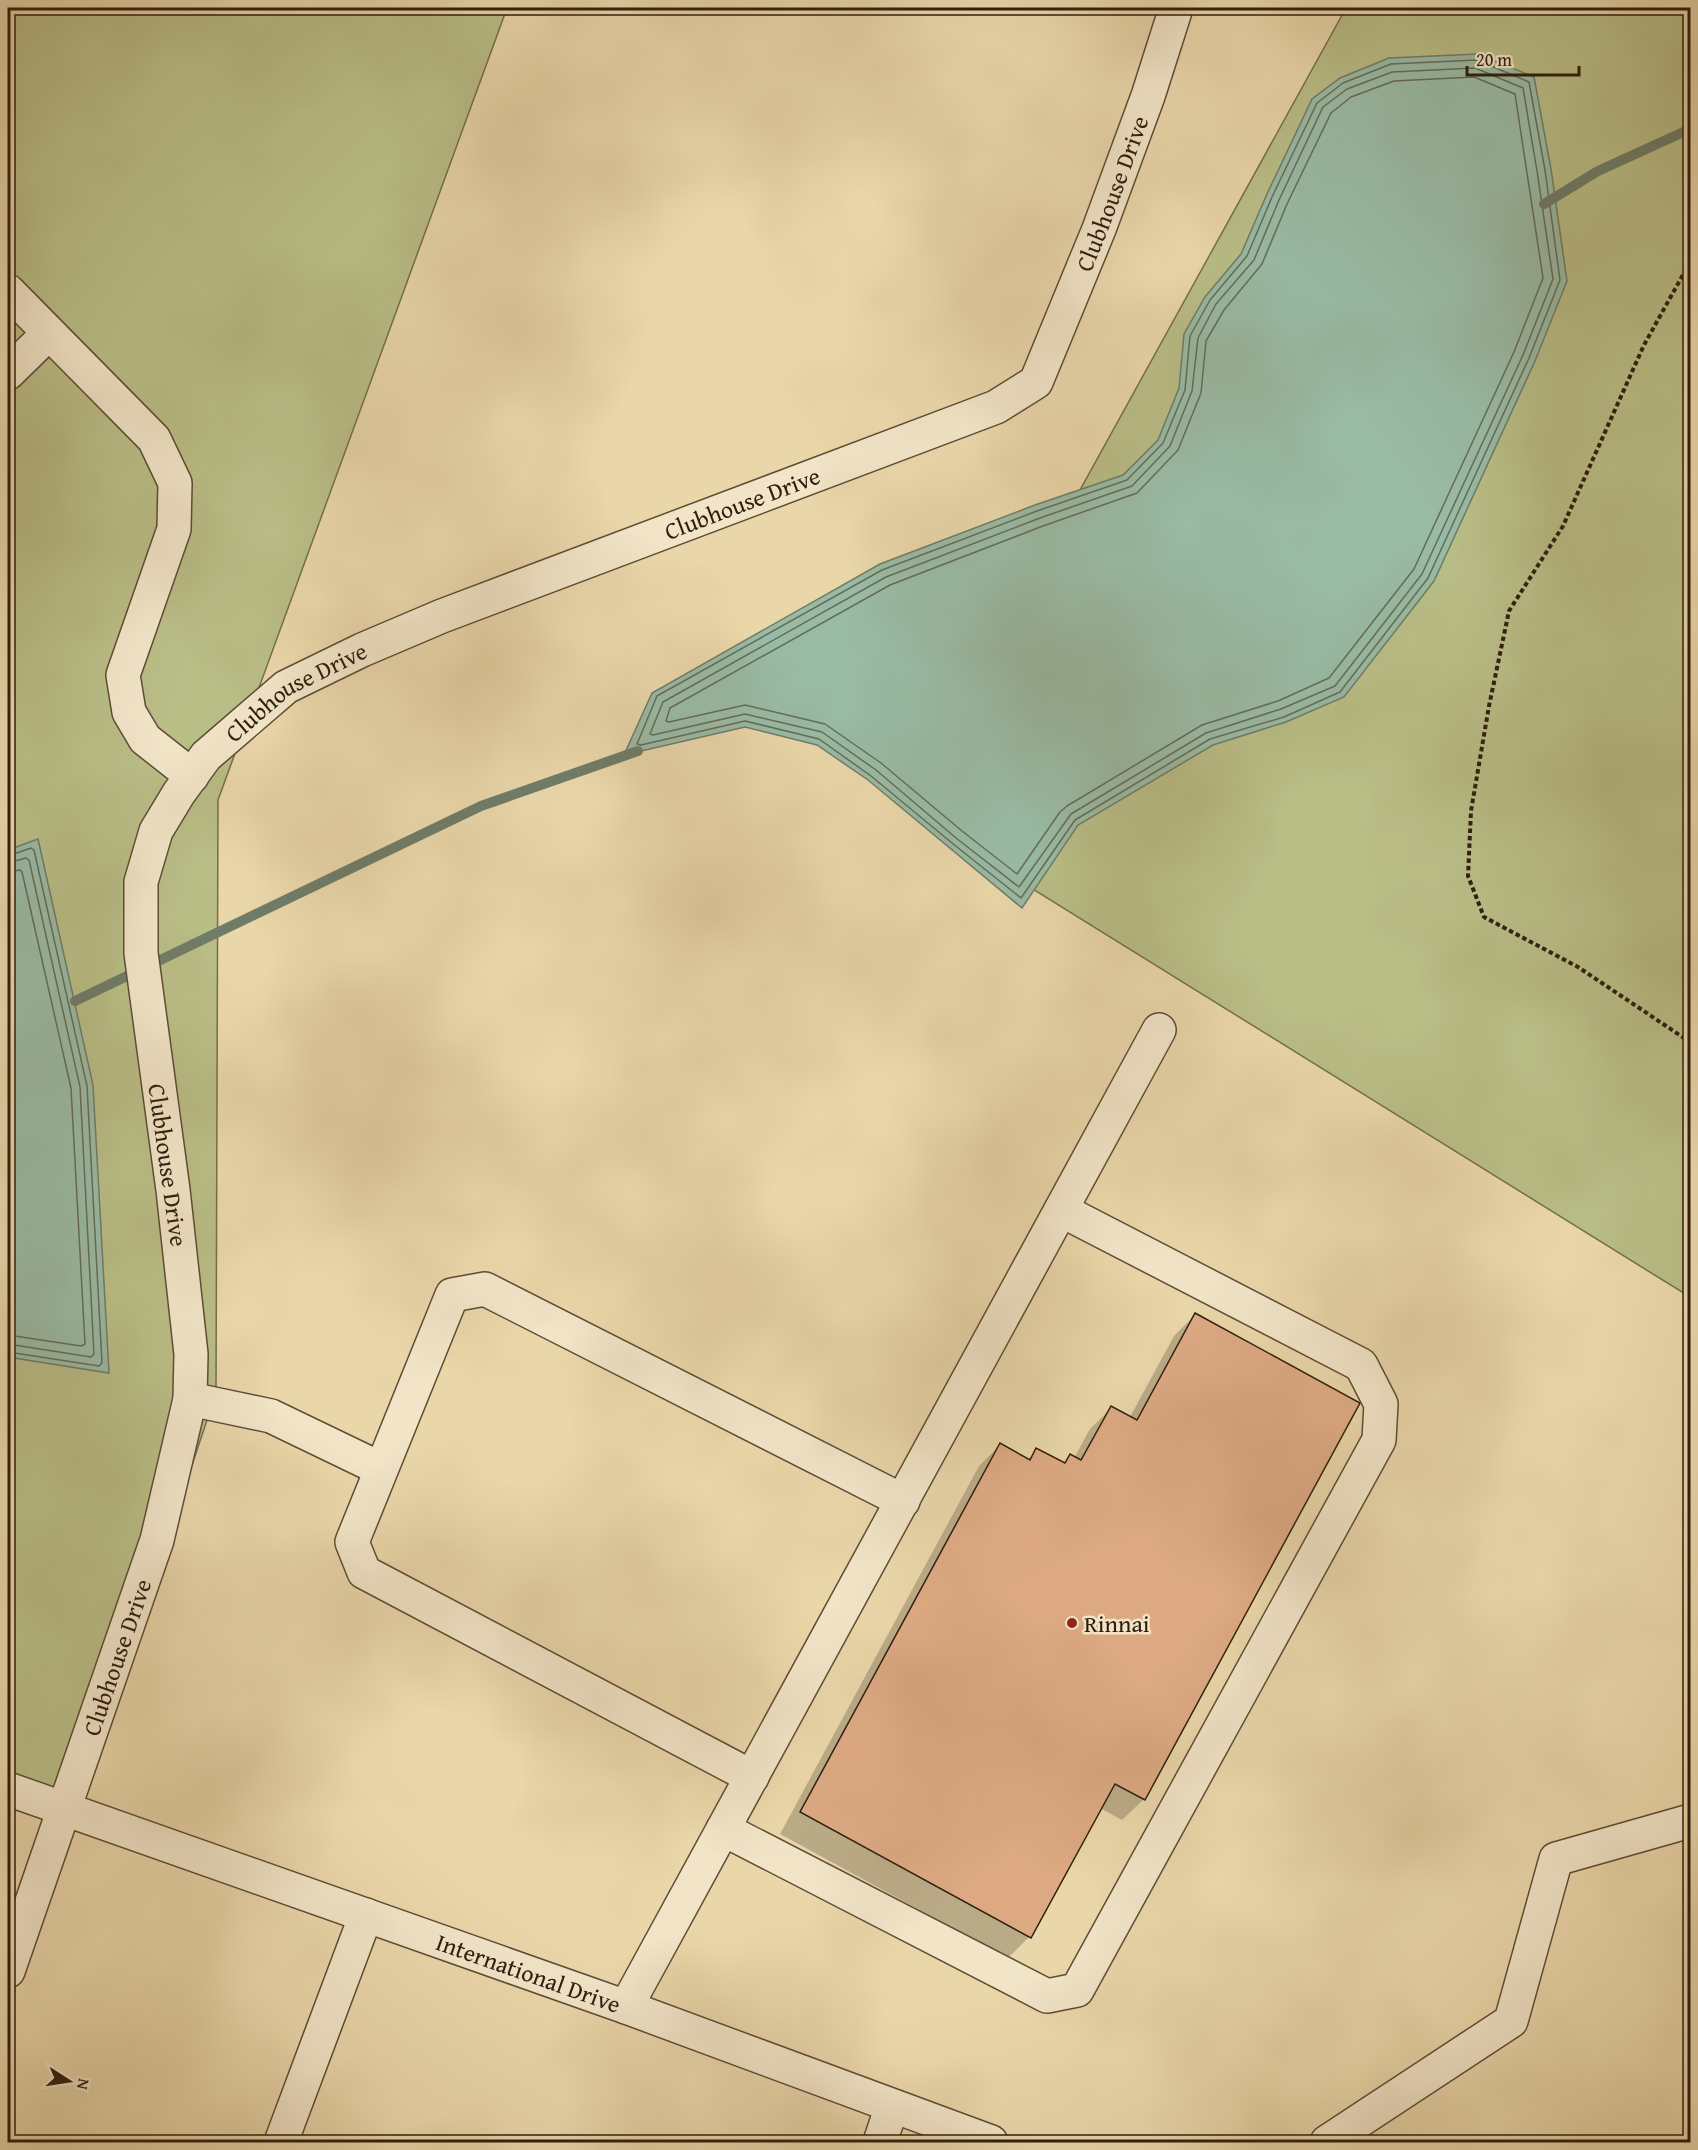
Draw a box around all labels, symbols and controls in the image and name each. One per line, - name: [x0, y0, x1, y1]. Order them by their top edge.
- scale bar: [1467, 39, 1580, 77]
- text: 20 m: [1476, 46, 1512, 73]
- street label: Clubhouse Drive: [1066, 111, 1157, 276]
- street label: Clubhouse Drive: [659, 458, 825, 548]
- street label: Clubhouse Drive: [217, 633, 373, 750]
- street label: Clubhouse Drive: [139, 1081, 197, 1249]
- street label: Clubhouse Drive: [73, 1574, 160, 1740]
- place label: Rinnai: [1084, 1606, 1150, 1641]
- marker: Rinnai: [1065, 1616, 1079, 1630]
- street label: International Drive: [431, 1924, 626, 2021]
- north arrow: [39, 2051, 99, 2111]
- text: N: [71, 2076, 97, 2092]

